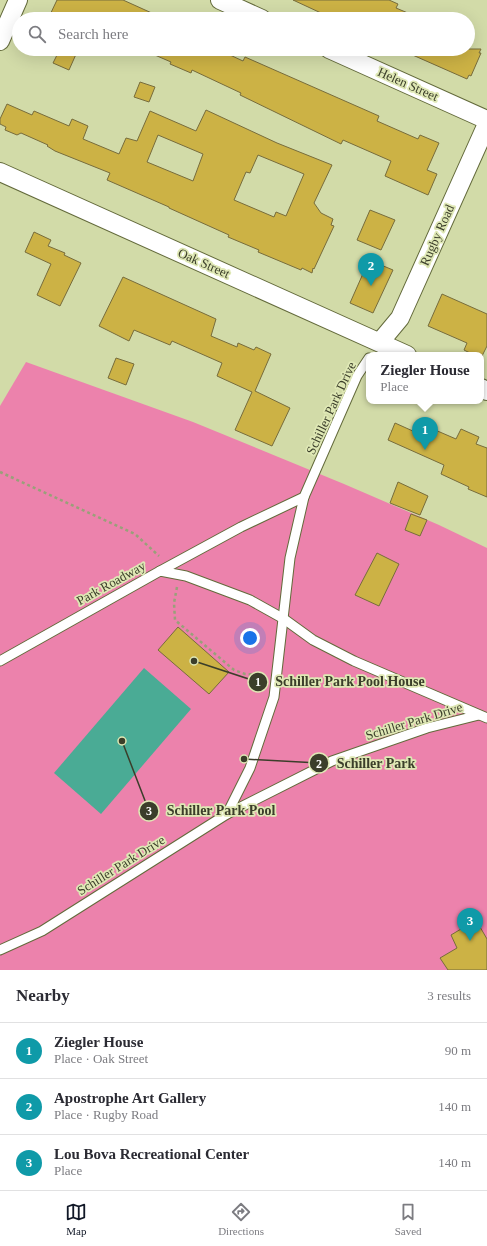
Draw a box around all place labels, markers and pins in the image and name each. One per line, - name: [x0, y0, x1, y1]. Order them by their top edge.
- pin: 2: [358, 253, 384, 286]
- pin: 1: [412, 417, 438, 450]
- callout: Schiller Park Pool House: [248, 669, 433, 695]
- callout: Schiller Park: [309, 750, 424, 776]
- callout: Schiller Park Pool: [139, 798, 284, 824]
- pin: 3: [457, 908, 483, 941]

